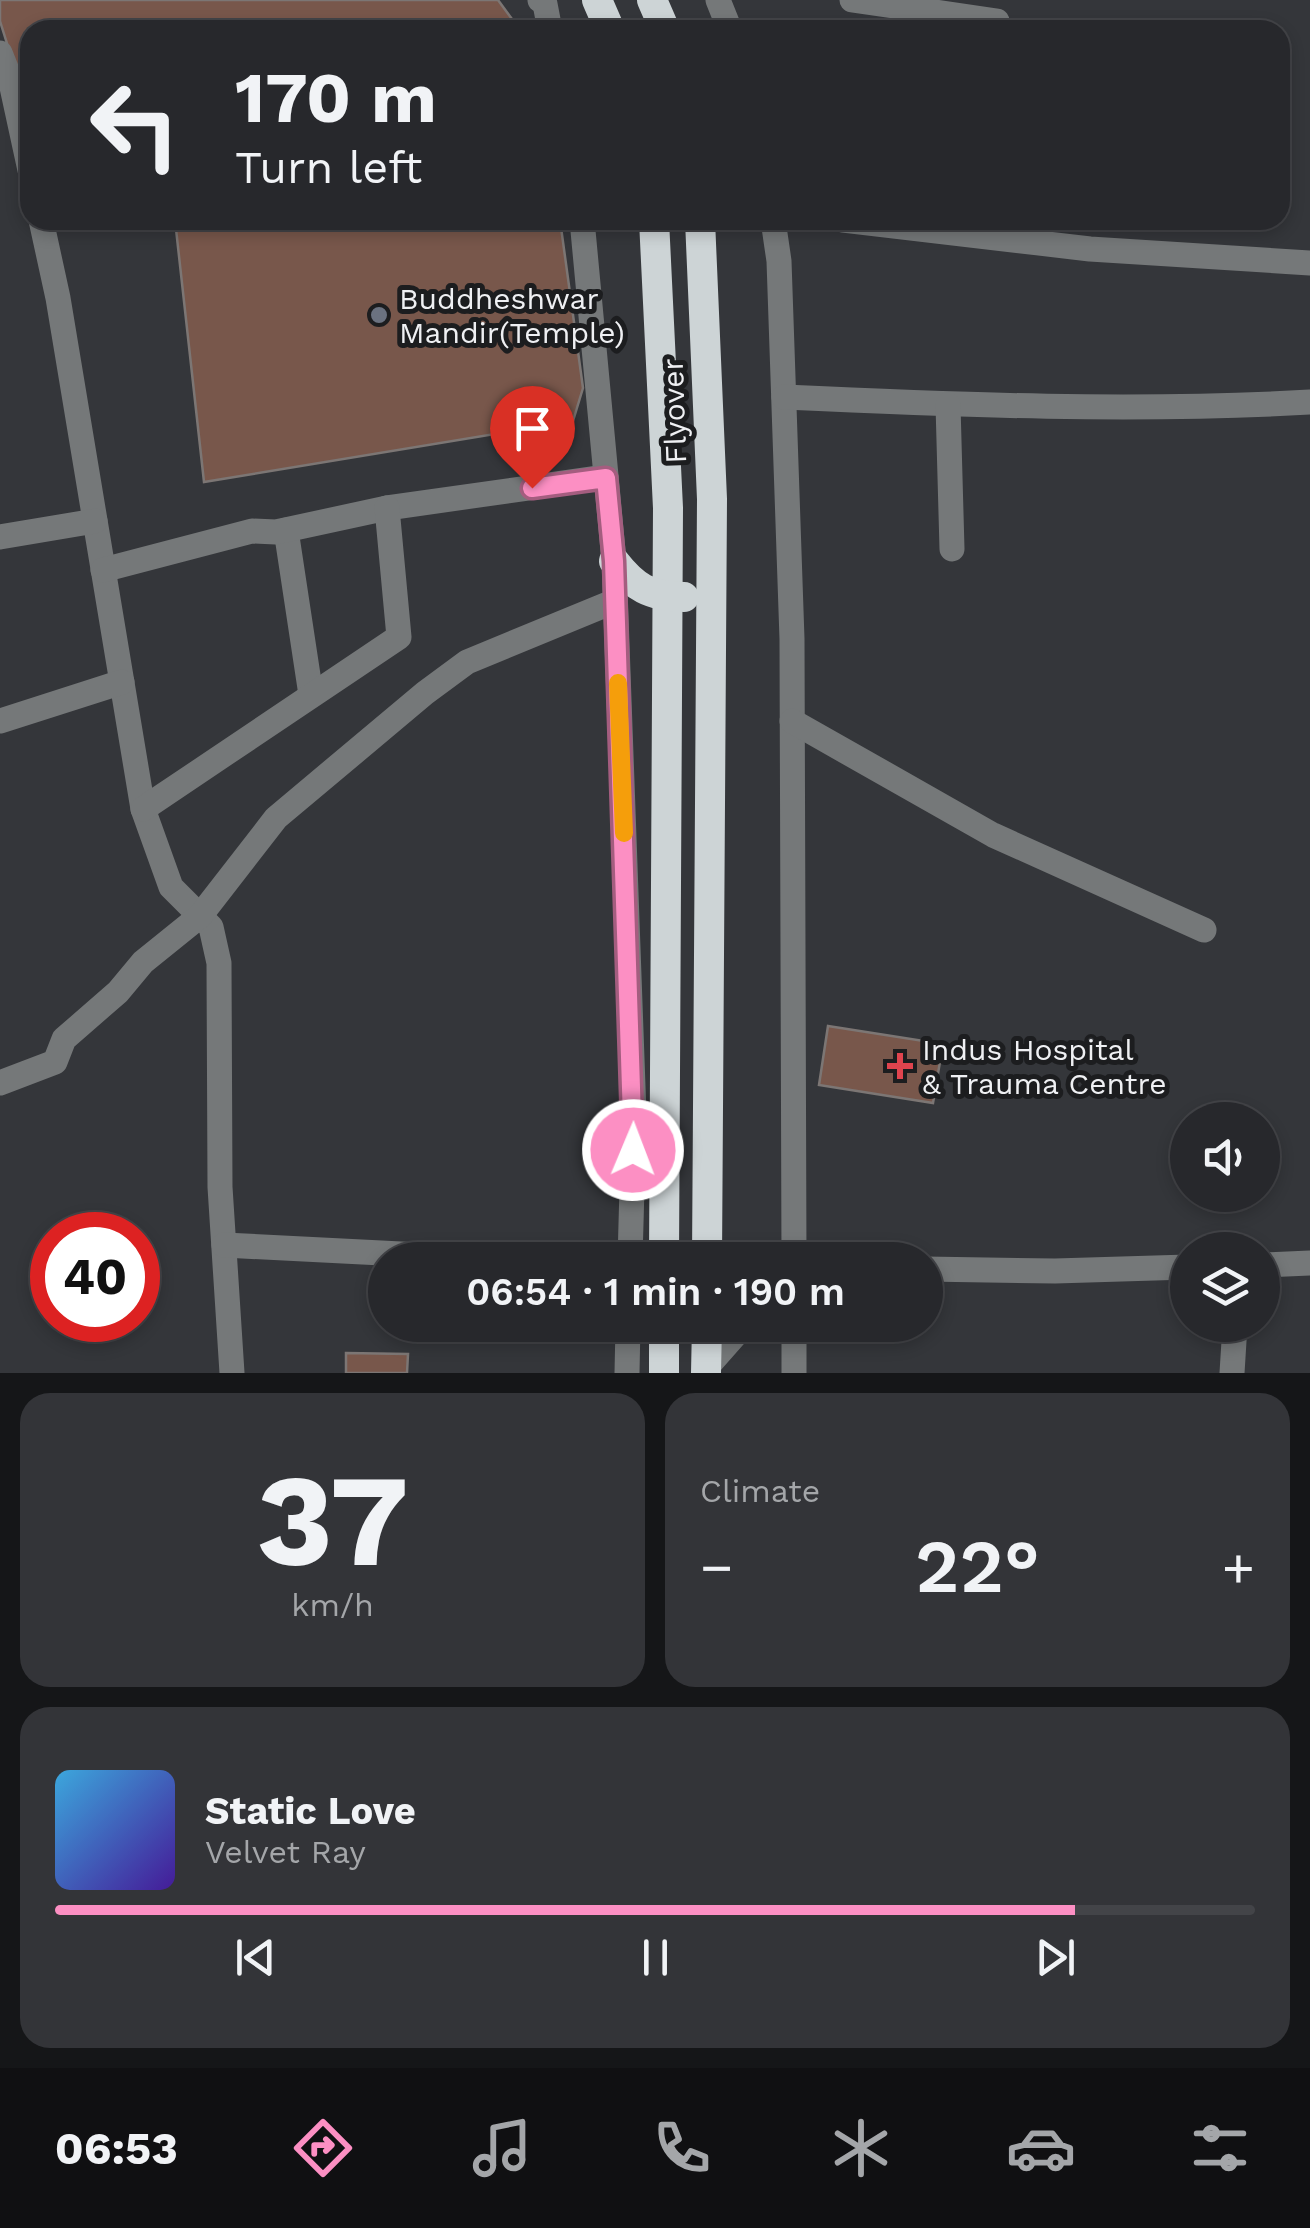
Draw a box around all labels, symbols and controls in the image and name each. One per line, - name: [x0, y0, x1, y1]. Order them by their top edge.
- text: 170 m: [235, 57, 437, 139]
- icon: left: [70, 60, 200, 190]
- text: Turn left: [235, 141, 422, 194]
- place label: Buddheshwar Mandir(Temple): [399, 281, 625, 350]
- marker: Buddheshwar Mandir(Temple): [368, 304, 390, 326]
- street label: Flyover: [655, 358, 693, 464]
- pin: [490, 386, 575, 489]
- icon: arrive: [505, 401, 560, 456]
- place label: Indus Hospital & Trauma Centre: [922, 1032, 1166, 1101]
- marker: Indus Hospital & Trauma Centre: [887, 1053, 913, 1079]
- position arrow: [581, 1098, 685, 1202]
- map controls: [1170, 1102, 1280, 1342]
- button: sound: [1170, 1102, 1280, 1212]
- speed limit sign: 40: [30, 1212, 160, 1342]
- button: layers: [1170, 1232, 1280, 1342]
- text: 06:54 · 1 min · 190 m: [466, 1270, 845, 1314]
- text: 37: [256, 1444, 409, 1597]
- text: Climate: [700, 1472, 820, 1510]
- text: 22°: [915, 1522, 1040, 1610]
- text: −: [700, 1535, 733, 1599]
- text: +: [1222, 1535, 1255, 1599]
- text: km/h: [291, 1586, 374, 1624]
- text: Static Love: [205, 1789, 416, 1833]
- text: Velvet Ray: [205, 1833, 366, 1871]
- icon: previous: [228, 1930, 283, 1985]
- icon: pause: [628, 1930, 683, 1985]
- icon: next: [1028, 1930, 1083, 1985]
- icon: directions: [288, 2113, 358, 2183]
- icon: music: [467, 2113, 537, 2183]
- icon: phone: [647, 2113, 717, 2183]
- icon: climate: [826, 2113, 896, 2183]
- icon: car: [1006, 2113, 1076, 2183]
- icon: filters: [1185, 2113, 1255, 2183]
- text: 06:53: [55, 2122, 178, 2175]

